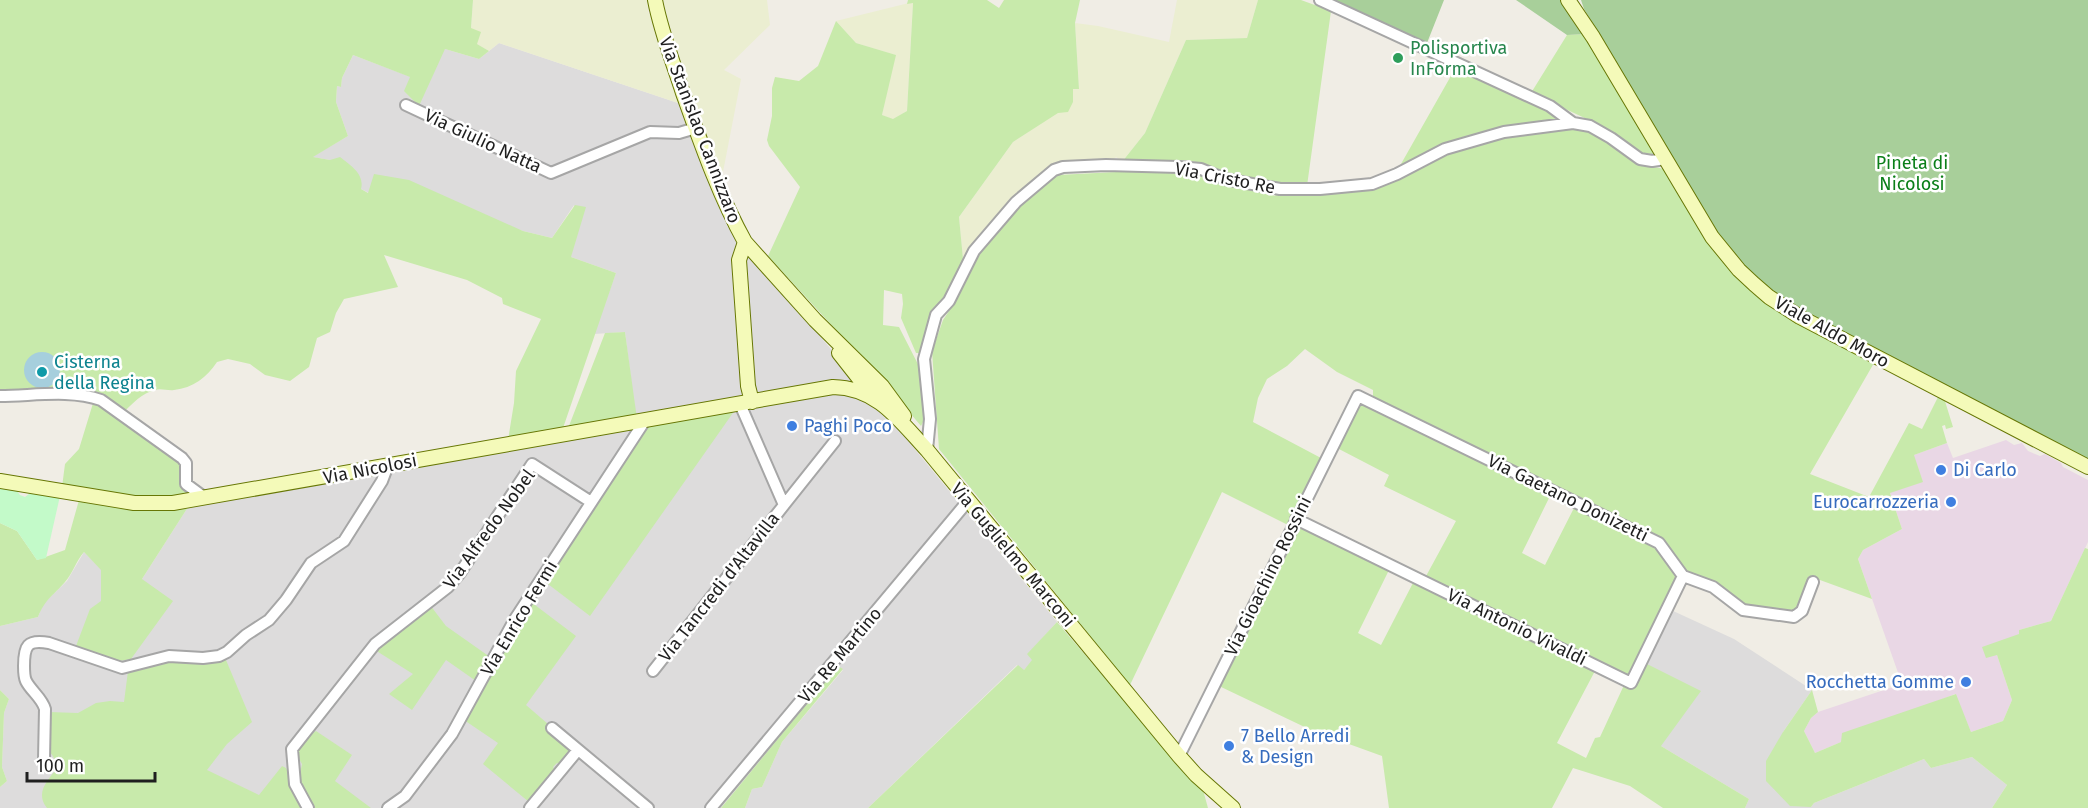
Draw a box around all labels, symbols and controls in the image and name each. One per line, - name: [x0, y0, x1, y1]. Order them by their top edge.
- street label: Via Stanislao Cannizzaro: [654, 34, 746, 226]
- place label: Polisportiva InForma: [1410, 37, 1507, 80]
- marker: Polisportiva InForma: [1391, 51, 1405, 65]
- street label: Via Giulio Natta: [421, 104, 545, 178]
- park label: Pineta di Nicolosi: [1876, 152, 1948, 195]
- street label: Via Cristo Re: [1173, 157, 1277, 199]
- street label: Viale Aldo Moro: [1771, 291, 1893, 373]
- place label: Cisterna della Regina: [54, 351, 155, 394]
- marker: Cisterna della Regina: [35, 365, 49, 379]
- place label: Paghi Poco: [804, 415, 892, 437]
- marker: Paghi Poco: [785, 419, 799, 433]
- street label: Via Nicolosi: [321, 449, 419, 489]
- street label: Via Gaetano Donizetti: [1484, 450, 1652, 546]
- place label: Di Carlo: [1953, 459, 2017, 481]
- marker: Di Carlo: [1934, 463, 1948, 477]
- street label: Via Alfredo Nobel: [438, 465, 540, 593]
- street label: Via Guglielmo Marconi: [946, 478, 1080, 632]
- place label: Eurocarrozzeria: [1813, 491, 1939, 513]
- street label: Via Gioachino Rossini: [1220, 493, 1316, 659]
- marker: Eurocarrozzeria: [1944, 495, 1958, 509]
- street label: Via Tancredi d'Altavilla: [654, 508, 784, 666]
- street label: Via Enrico Fermi: [476, 556, 562, 680]
- street label: Via Antonio Vivaldi: [1444, 584, 1590, 670]
- street label: Via Re Martino: [794, 603, 886, 707]
- place label: Rocchetta Gomme: [1806, 671, 1954, 693]
- marker: Rocchetta Gomme: [1959, 675, 1973, 689]
- place label: 7 Bello Arredi & Design: [1241, 725, 1350, 768]
- marker: 7 Bello Arredi & Design: [1222, 739, 1236, 753]
- scale bar: [27, 745, 154, 783]
- text: 100 m: [36, 755, 84, 777]

